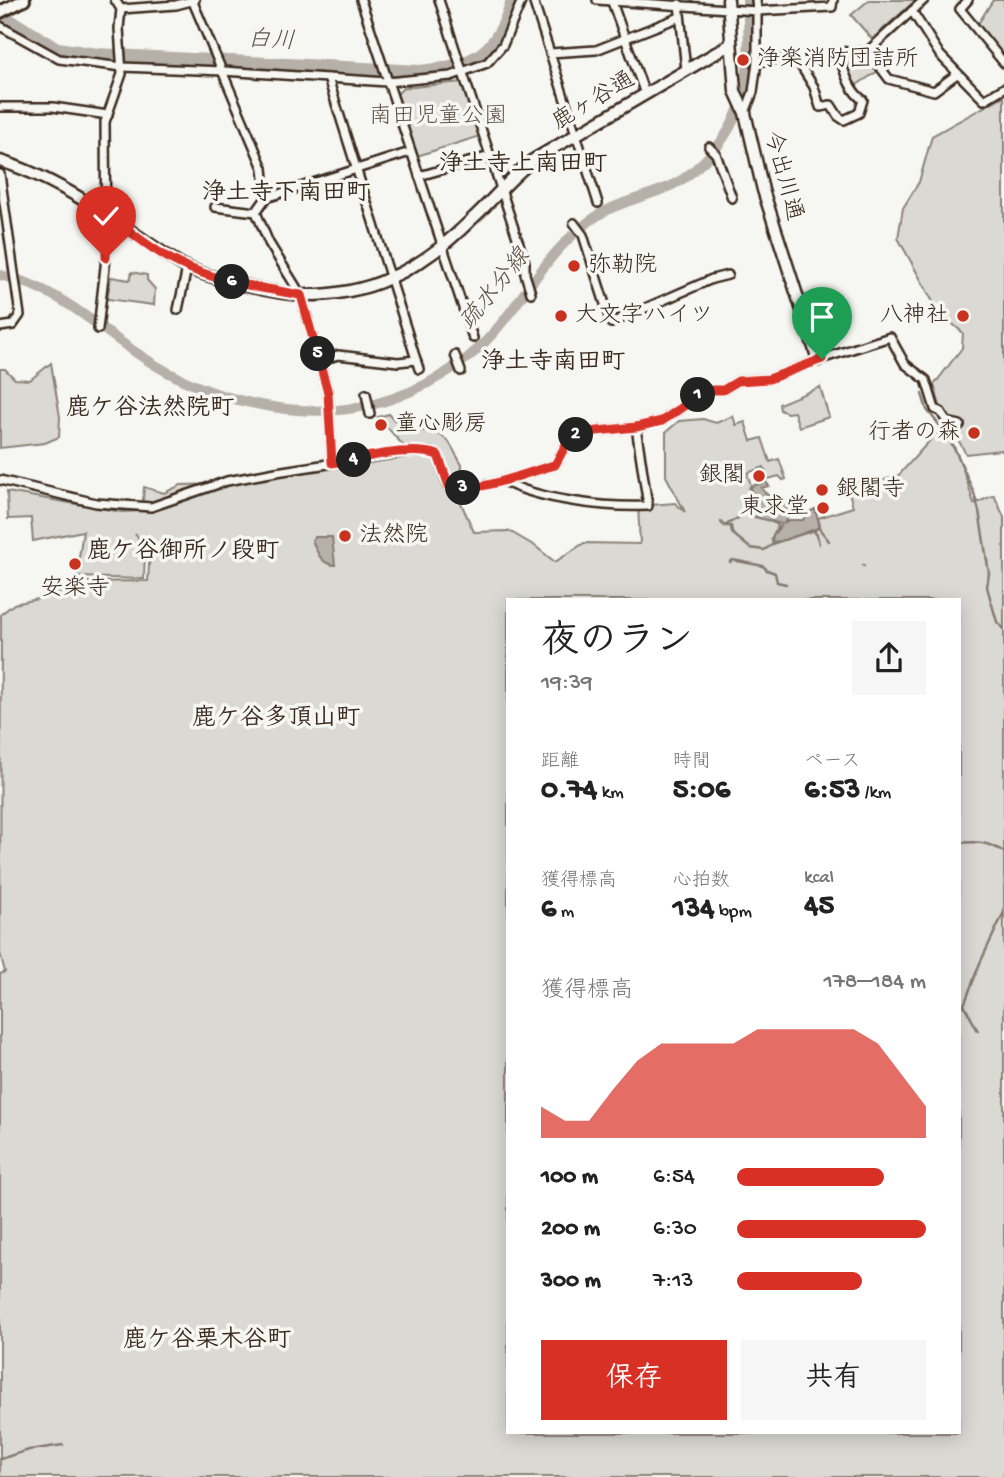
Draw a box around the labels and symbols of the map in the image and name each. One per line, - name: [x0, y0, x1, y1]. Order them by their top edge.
- water label: 白川: [246, 26, 296, 58]
- place label: 浄楽消防団詰所: [757, 46, 918, 74]
- marker: 浄楽消防団詰所: [735, 52, 751, 68]
- street label: 鹿ヶ谷通: [547, 66, 640, 137]
- park label: 南田児童公園: [369, 103, 507, 131]
- street label: 今出川通: [757, 128, 808, 224]
- district label: 浄土寺上南田町: [439, 150, 607, 180]
- district label: 浄土寺下南田町: [202, 179, 370, 209]
- pin: [76, 186, 136, 258]
- water label: 疏水分線: [454, 242, 538, 336]
- place label: 弥勒院: [588, 252, 657, 280]
- marker: 弥勒院: [566, 258, 582, 274]
- pin: 6: [215, 264, 250, 300]
- pin: [792, 287, 852, 359]
- place label: 大文字ハイツ: [575, 302, 713, 330]
- place label: 八神社: [880, 302, 949, 330]
- marker: 大文字ハイツ: [553, 308, 569, 324]
- marker: 八神社: [955, 308, 971, 324]
- pin: 5: [300, 336, 336, 372]
- district label: 浄土寺南田町: [481, 348, 625, 378]
- pin: 1: [680, 378, 716, 412]
- district label: 鹿ケ谷法然院町: [66, 394, 234, 424]
- place label: 童心彫房: [395, 411, 487, 439]
- marker: 童心彫房: [373, 417, 389, 433]
- pin: 2: [558, 418, 594, 452]
- place label: 行者の森: [868, 419, 960, 447]
- marker: 行者の森: [966, 425, 982, 441]
- pin: 4: [336, 442, 372, 477]
- place label: 銀閣: [699, 463, 745, 490]
- marker: 銀閣: [751, 468, 767, 484]
- pin: 3: [446, 470, 480, 505]
- place label: 銀閣寺: [836, 476, 905, 504]
- marker: 銀閣寺: [814, 482, 830, 498]
- place label: 東求堂: [740, 493, 809, 522]
- marker: 東求堂: [815, 500, 831, 516]
- place label: 法然院: [359, 522, 428, 550]
- marker: 法然院: [337, 528, 353, 544]
- district label: 鹿ケ谷御所ノ段町: [87, 537, 279, 567]
- marker: 安楽寺: [67, 556, 83, 572]
- place label: 安楽寺: [41, 575, 110, 603]
- district label: 鹿ケ谷多頂山町: [192, 704, 360, 734]
- district label: 鹿ケ谷栗木谷町: [123, 1326, 291, 1356]

